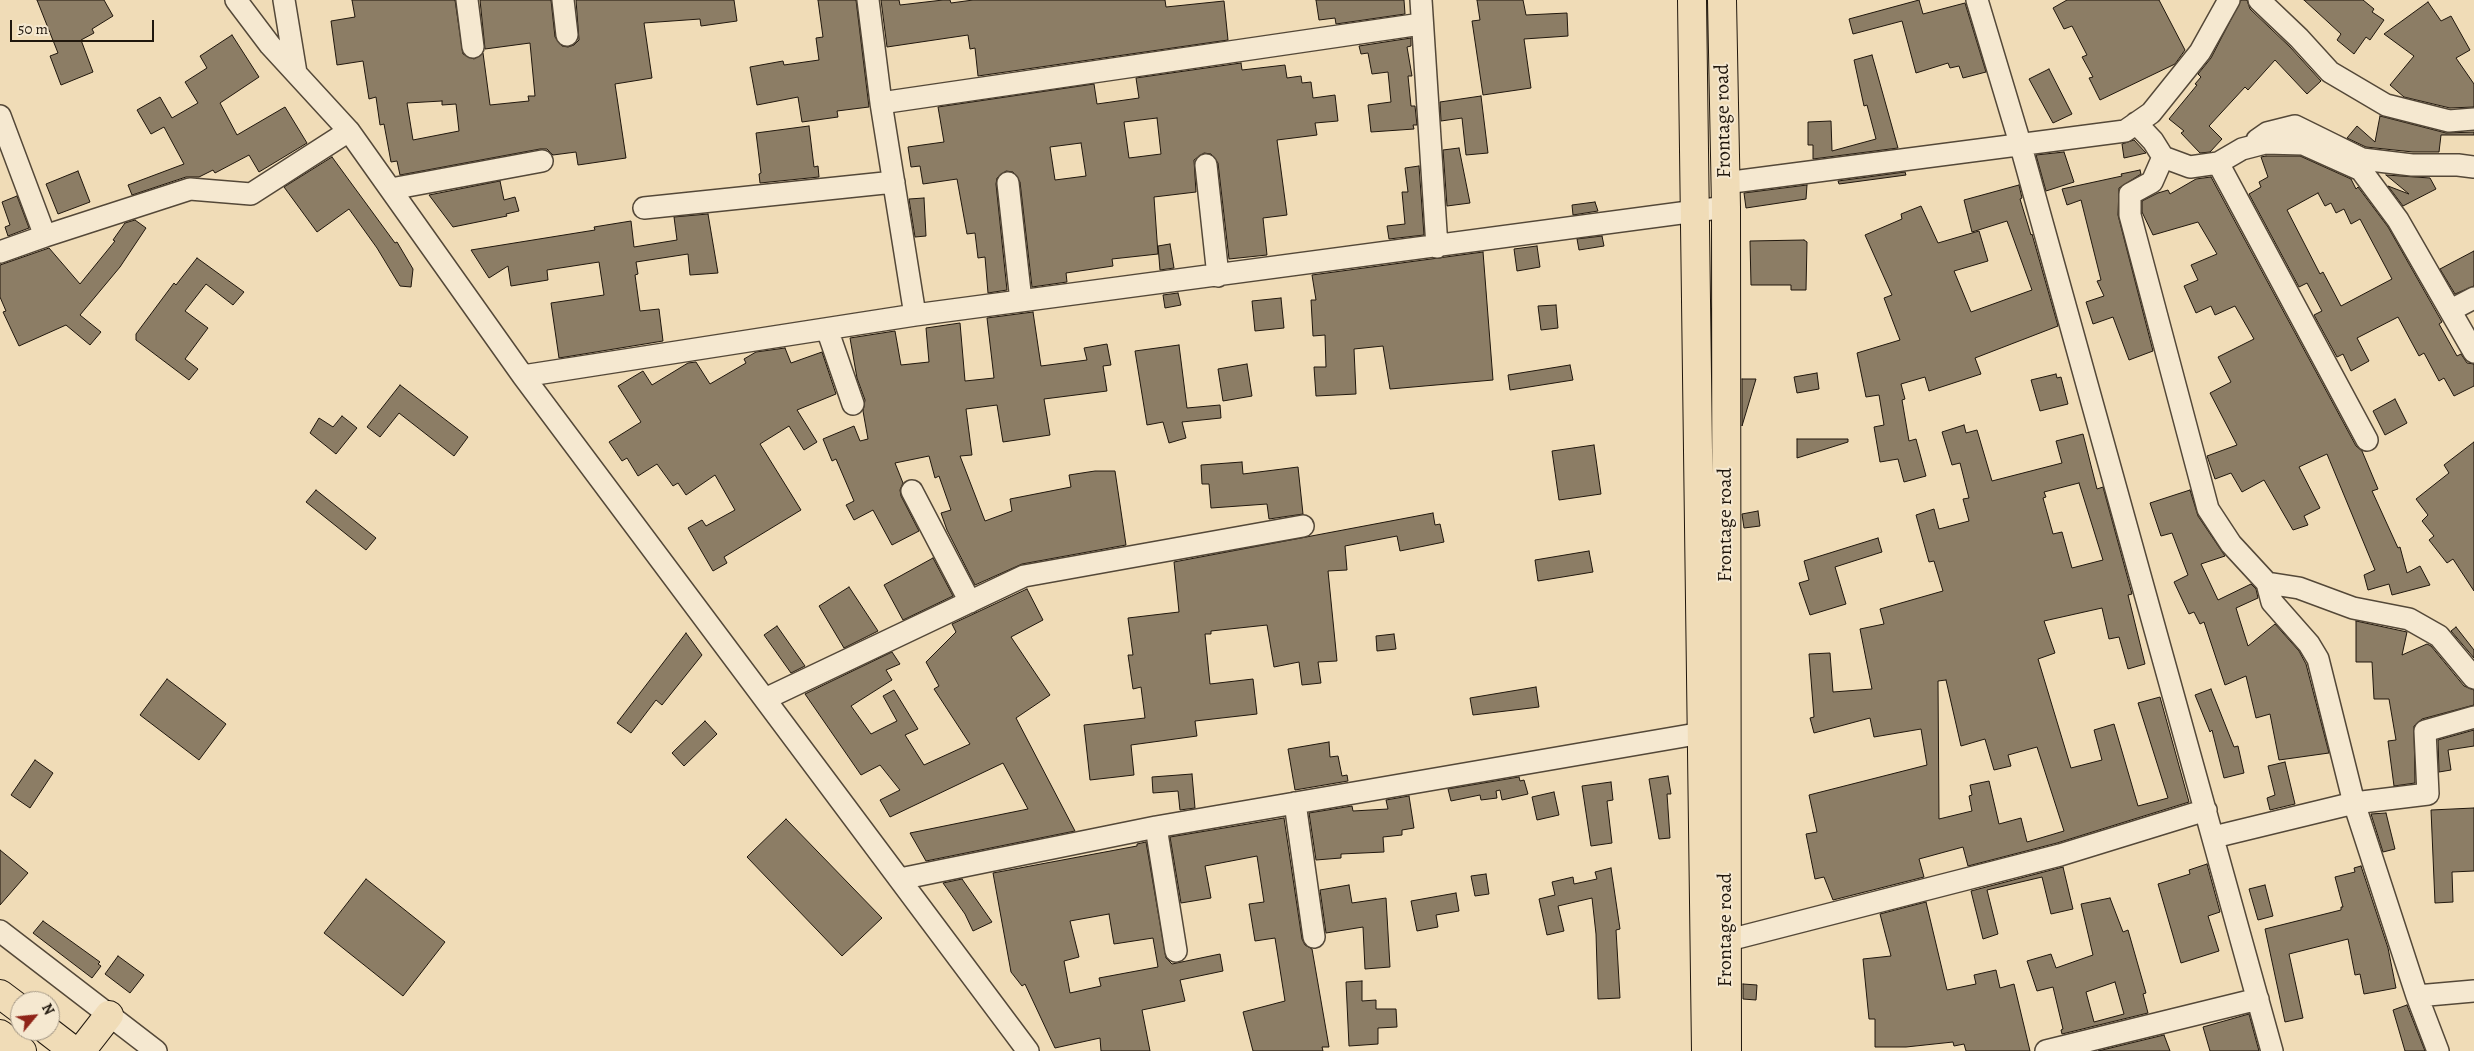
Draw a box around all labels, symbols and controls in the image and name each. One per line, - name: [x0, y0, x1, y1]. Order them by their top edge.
- scale bar: [12, 10, 156, 42]
- text: 50 m: [18, 19, 48, 39]
- street label: Frontage road: [1711, 64, 1737, 178]
- street label: Frontage road: [1714, 468, 1738, 582]
- street label: Frontage road: [1714, 873, 1738, 987]
- north arrow: [10, 991, 60, 1041]
- text: N: [37, 1000, 59, 1018]

